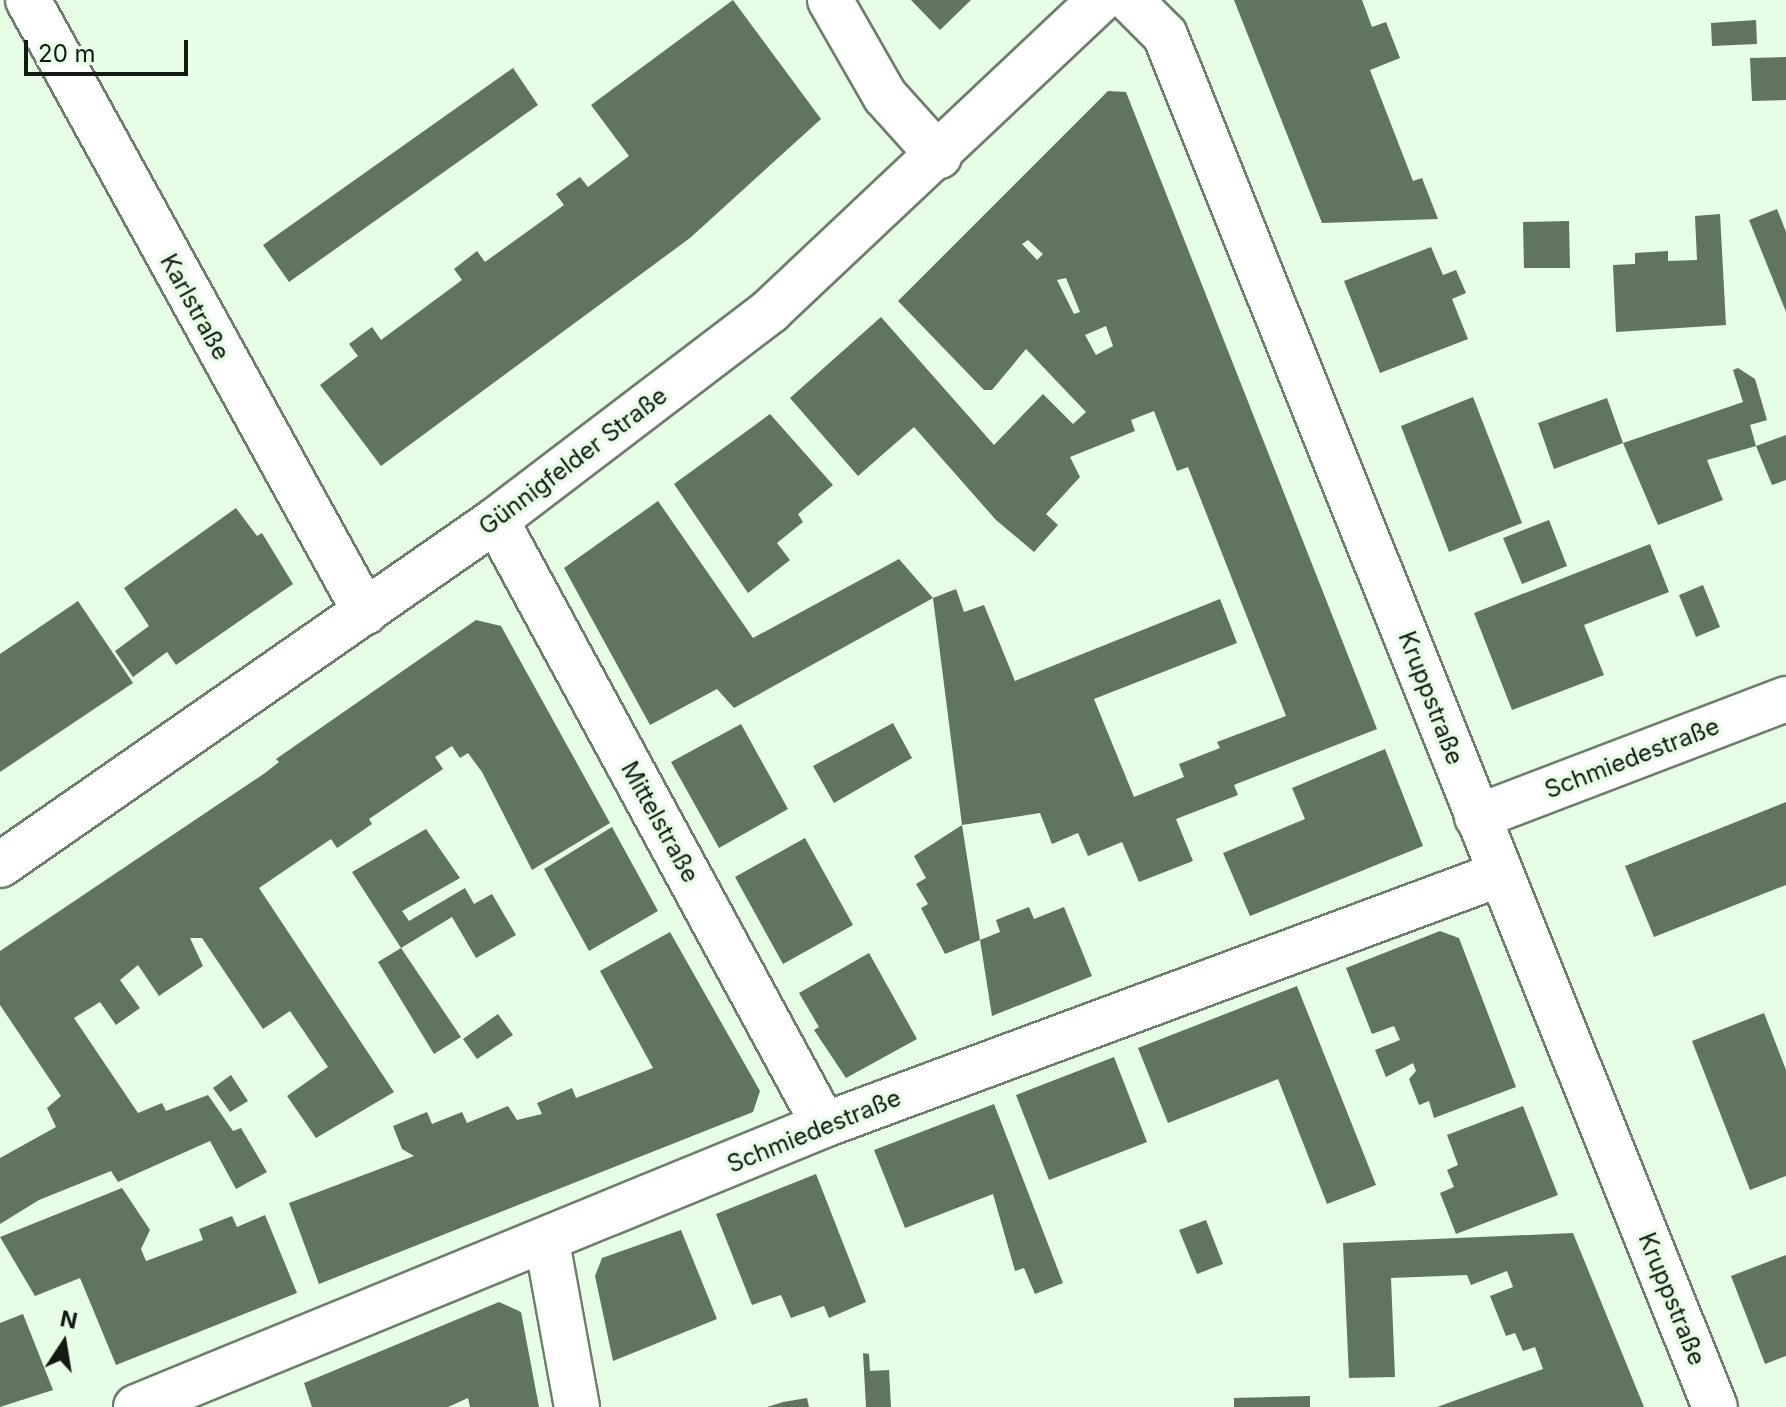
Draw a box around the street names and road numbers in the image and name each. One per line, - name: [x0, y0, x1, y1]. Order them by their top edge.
- street label: Karlstraße: [154, 249, 236, 365]
- street label: Günnigfelder Straße: [473, 381, 673, 541]
- street label: Kruppstraße: [1392, 627, 1470, 769]
- street label: Schmiedestraße: [1541, 711, 1723, 805]
- street label: Mittelstraße: [615, 756, 705, 888]
- street label: Schmiedestraße: [723, 1083, 905, 1179]
- street label: Kruppstraße: [1632, 1228, 1712, 1370]

